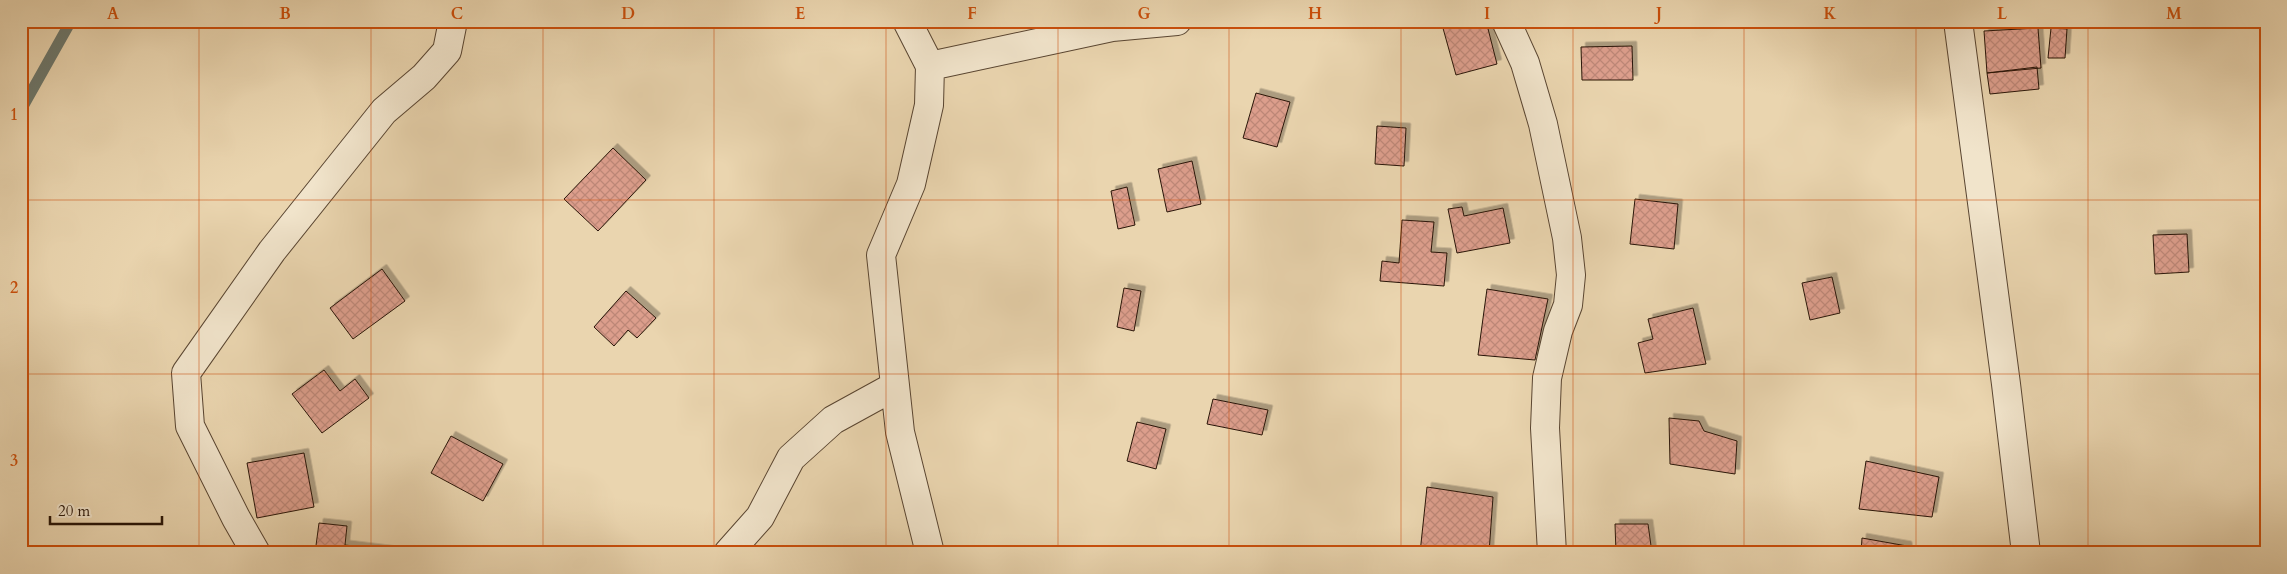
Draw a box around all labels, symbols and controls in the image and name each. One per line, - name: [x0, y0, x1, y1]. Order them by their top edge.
- text: A: [107, 3, 119, 25]
- text: B: [279, 3, 291, 25]
- text: C: [451, 3, 463, 25]
- text: D: [621, 3, 635, 25]
- text: E: [795, 3, 805, 25]
- text: F: [967, 3, 977, 25]
- text: G: [1137, 3, 1151, 25]
- text: H: [1308, 3, 1322, 25]
- text: I: [1484, 3, 1490, 25]
- text: J: [1654, 3, 1662, 25]
- text: K: [1824, 3, 1837, 25]
- text: L: [1997, 3, 2008, 25]
- text: M: [2166, 3, 2182, 25]
- text: 1: [10, 104, 18, 126]
- text: 2: [10, 277, 18, 299]
- text: 3: [10, 450, 18, 472]
- scale bar: [50, 494, 162, 526]
- text: 20 m: [58, 501, 90, 521]

